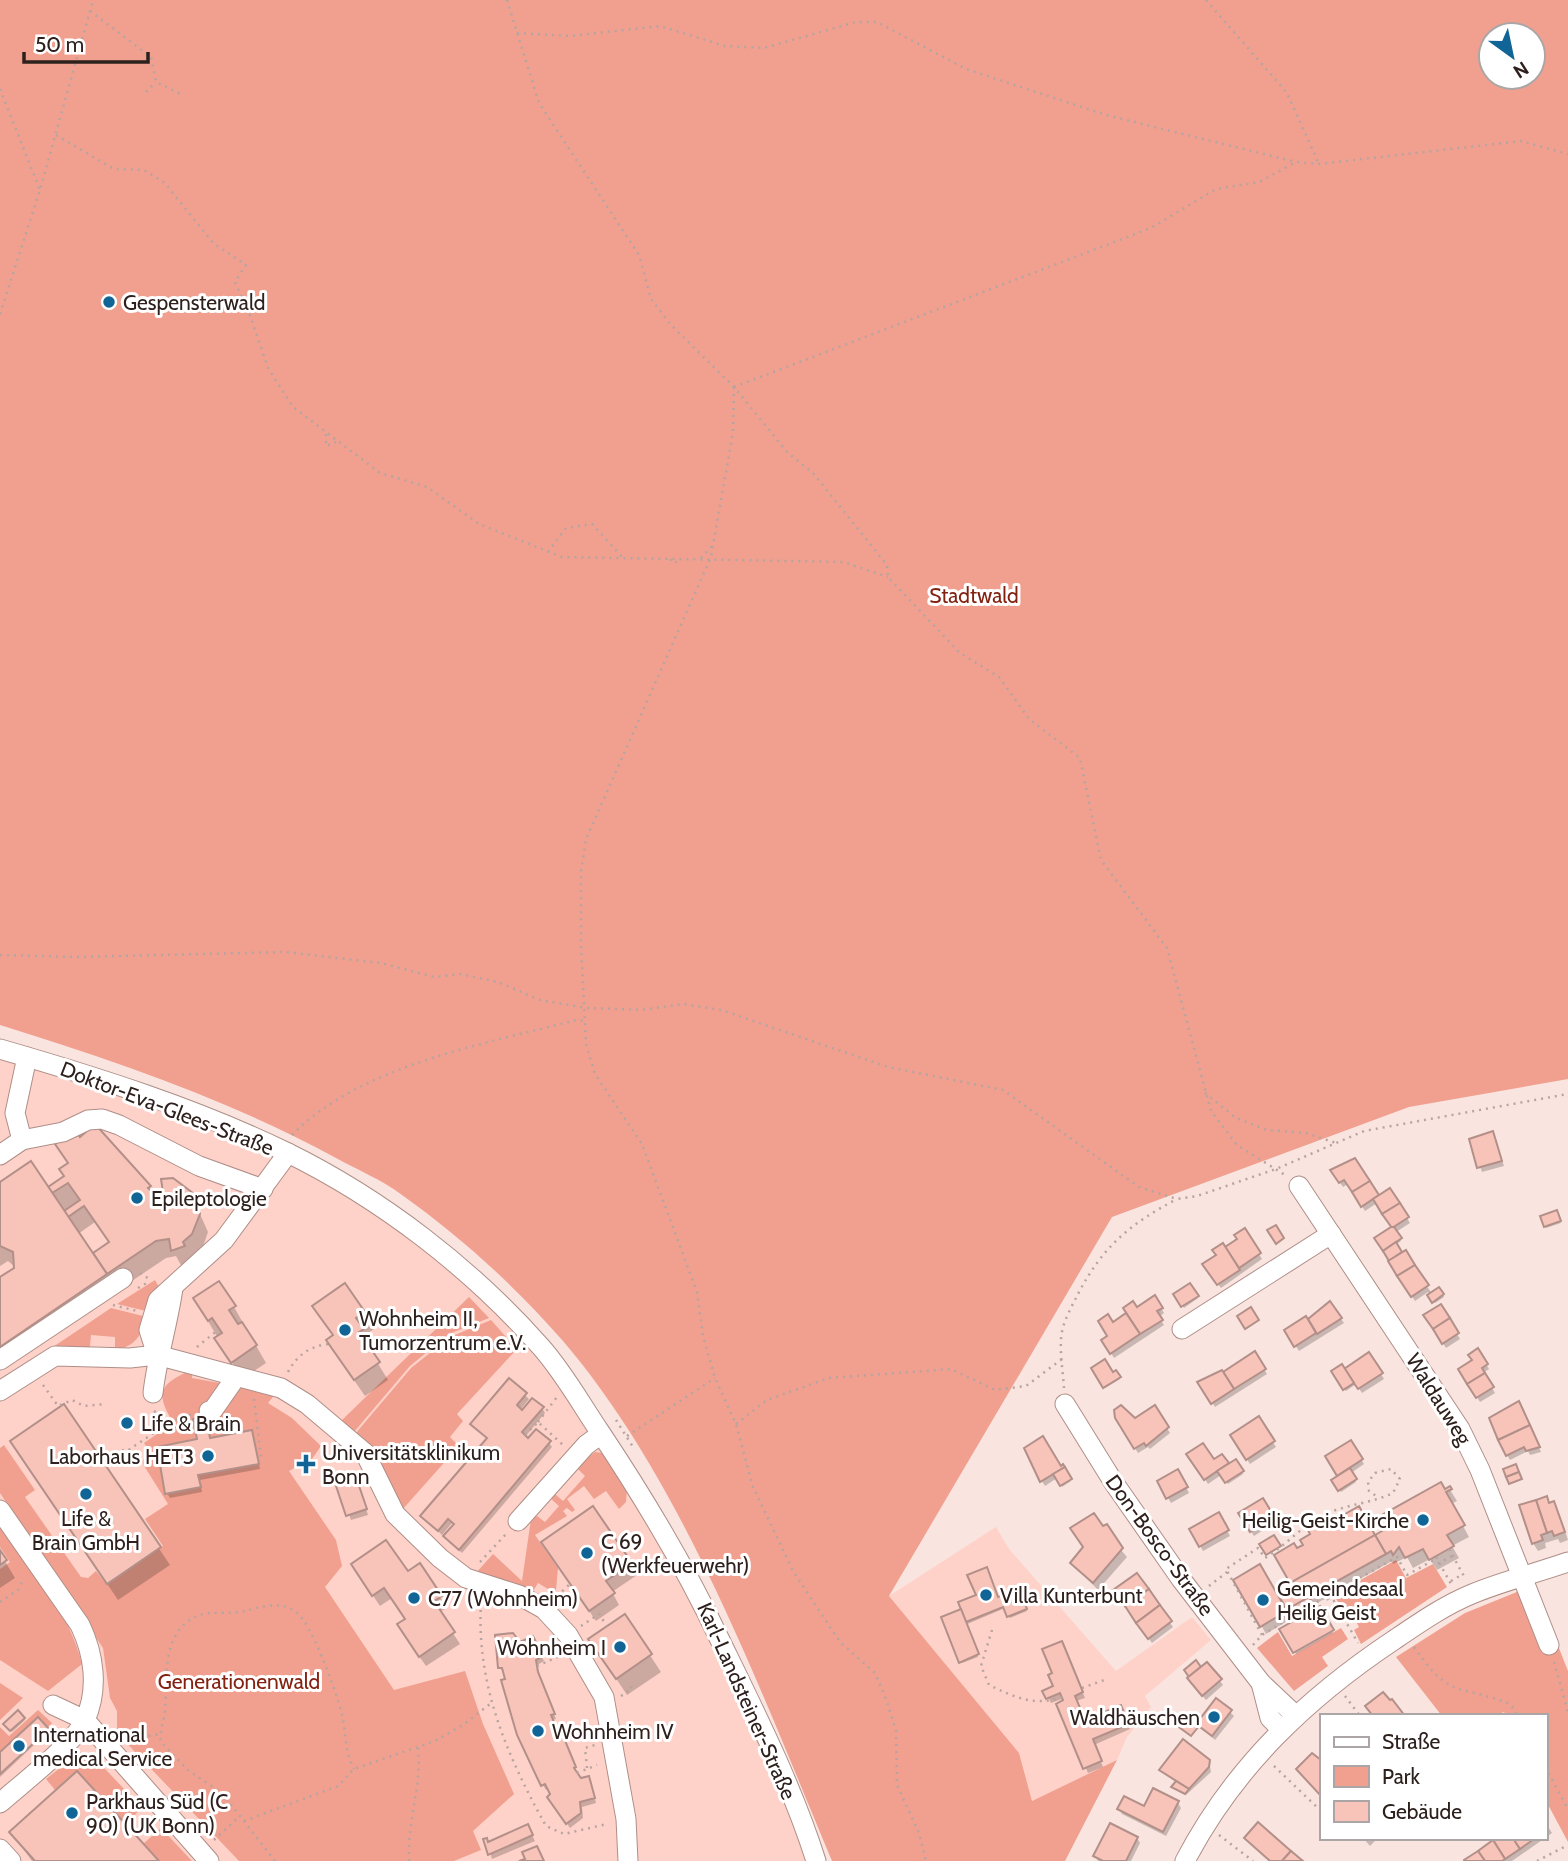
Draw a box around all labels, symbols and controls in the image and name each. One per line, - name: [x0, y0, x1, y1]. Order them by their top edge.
- scale bar: [24, 21, 149, 65]
- north arrow: [1477, 21, 1547, 91]
- text: 50 m: [35, 32, 84, 57]
- text: N: [1509, 57, 1533, 83]
- place label: Gespensterwald: [123, 290, 265, 315]
- marker: Gespensterwald: [101, 294, 117, 310]
- park label: Stadtwald: [929, 583, 1019, 608]
- street label: Doktor-Eva-Glees-Straße: [57, 1056, 277, 1160]
- place label: Epileptologie: [151, 1186, 267, 1211]
- marker: Epileptologie: [129, 1190, 145, 1206]
- place label: Wohnheim II, Tumorzentrum e.V.: [359, 1306, 526, 1355]
- marker: Wohnheim II, Tumorzentrum e.V.: [337, 1322, 353, 1338]
- street label: Waldauweg: [1401, 1349, 1477, 1450]
- place label: Life & Brain: [141, 1411, 241, 1436]
- marker: Life & Brain: [119, 1415, 135, 1431]
- place label: Universitätsklinikum Bonn: [322, 1440, 500, 1489]
- place label: Laborhaus HET3: [49, 1444, 194, 1469]
- marker: Laborhaus HET3: [200, 1448, 216, 1464]
- marker: Universitätsklinikum Bonn: [296, 1454, 316, 1474]
- street label: Don-Bosco-Straße: [1100, 1470, 1220, 1621]
- marker: Life & Brain GmbH: [78, 1486, 94, 1502]
- place label: Life & Brain GmbH: [32, 1506, 140, 1555]
- place label: Heilig-Geist-Kirche: [1242, 1508, 1409, 1533]
- marker: Heilig-Geist-Kirche: [1415, 1512, 1431, 1528]
- place label: C 69 (Werkfeuerwehr): [601, 1529, 749, 1578]
- marker: C 69 (Werkfeuerwehr): [579, 1545, 595, 1561]
- place label: Gemeindesaal Heilig Geist: [1277, 1576, 1403, 1625]
- place label: Villa Kunterbunt: [1000, 1583, 1143, 1608]
- place label: C77 (Wohnheim): [428, 1586, 578, 1611]
- marker: Villa Kunterbunt: [978, 1587, 994, 1603]
- marker: C77 (Wohnheim): [406, 1590, 422, 1606]
- marker: Gemeindesaal Heilig Geist: [1255, 1592, 1271, 1608]
- street label: Karl-Landsteiner-Straße: [692, 1599, 802, 1804]
- place label: Wohnheim I: [497, 1635, 606, 1660]
- marker: Wohnheim I: [612, 1639, 628, 1655]
- park label: Generationenwald: [158, 1669, 320, 1694]
- place label: Waldhäuschen: [1070, 1705, 1200, 1730]
- marker: Waldhäuschen: [1206, 1709, 1222, 1725]
- legend: [1320, 1714, 1547, 1840]
- place label: Wohnheim IV: [552, 1719, 674, 1744]
- place label: International medical Service: [33, 1722, 172, 1771]
- marker: Wohnheim IV: [530, 1723, 546, 1739]
- text: Straße: [1382, 1729, 1441, 1754]
- marker: International medical Service: [11, 1738, 27, 1754]
- text: Park: [1382, 1764, 1420, 1789]
- place label: Parkhaus Süd (C 90) (UK Bonn): [86, 1789, 228, 1838]
- text: Gebäude: [1382, 1799, 1462, 1824]
- marker: Parkhaus Süd (C 90) (UK Bonn): [64, 1805, 80, 1821]

